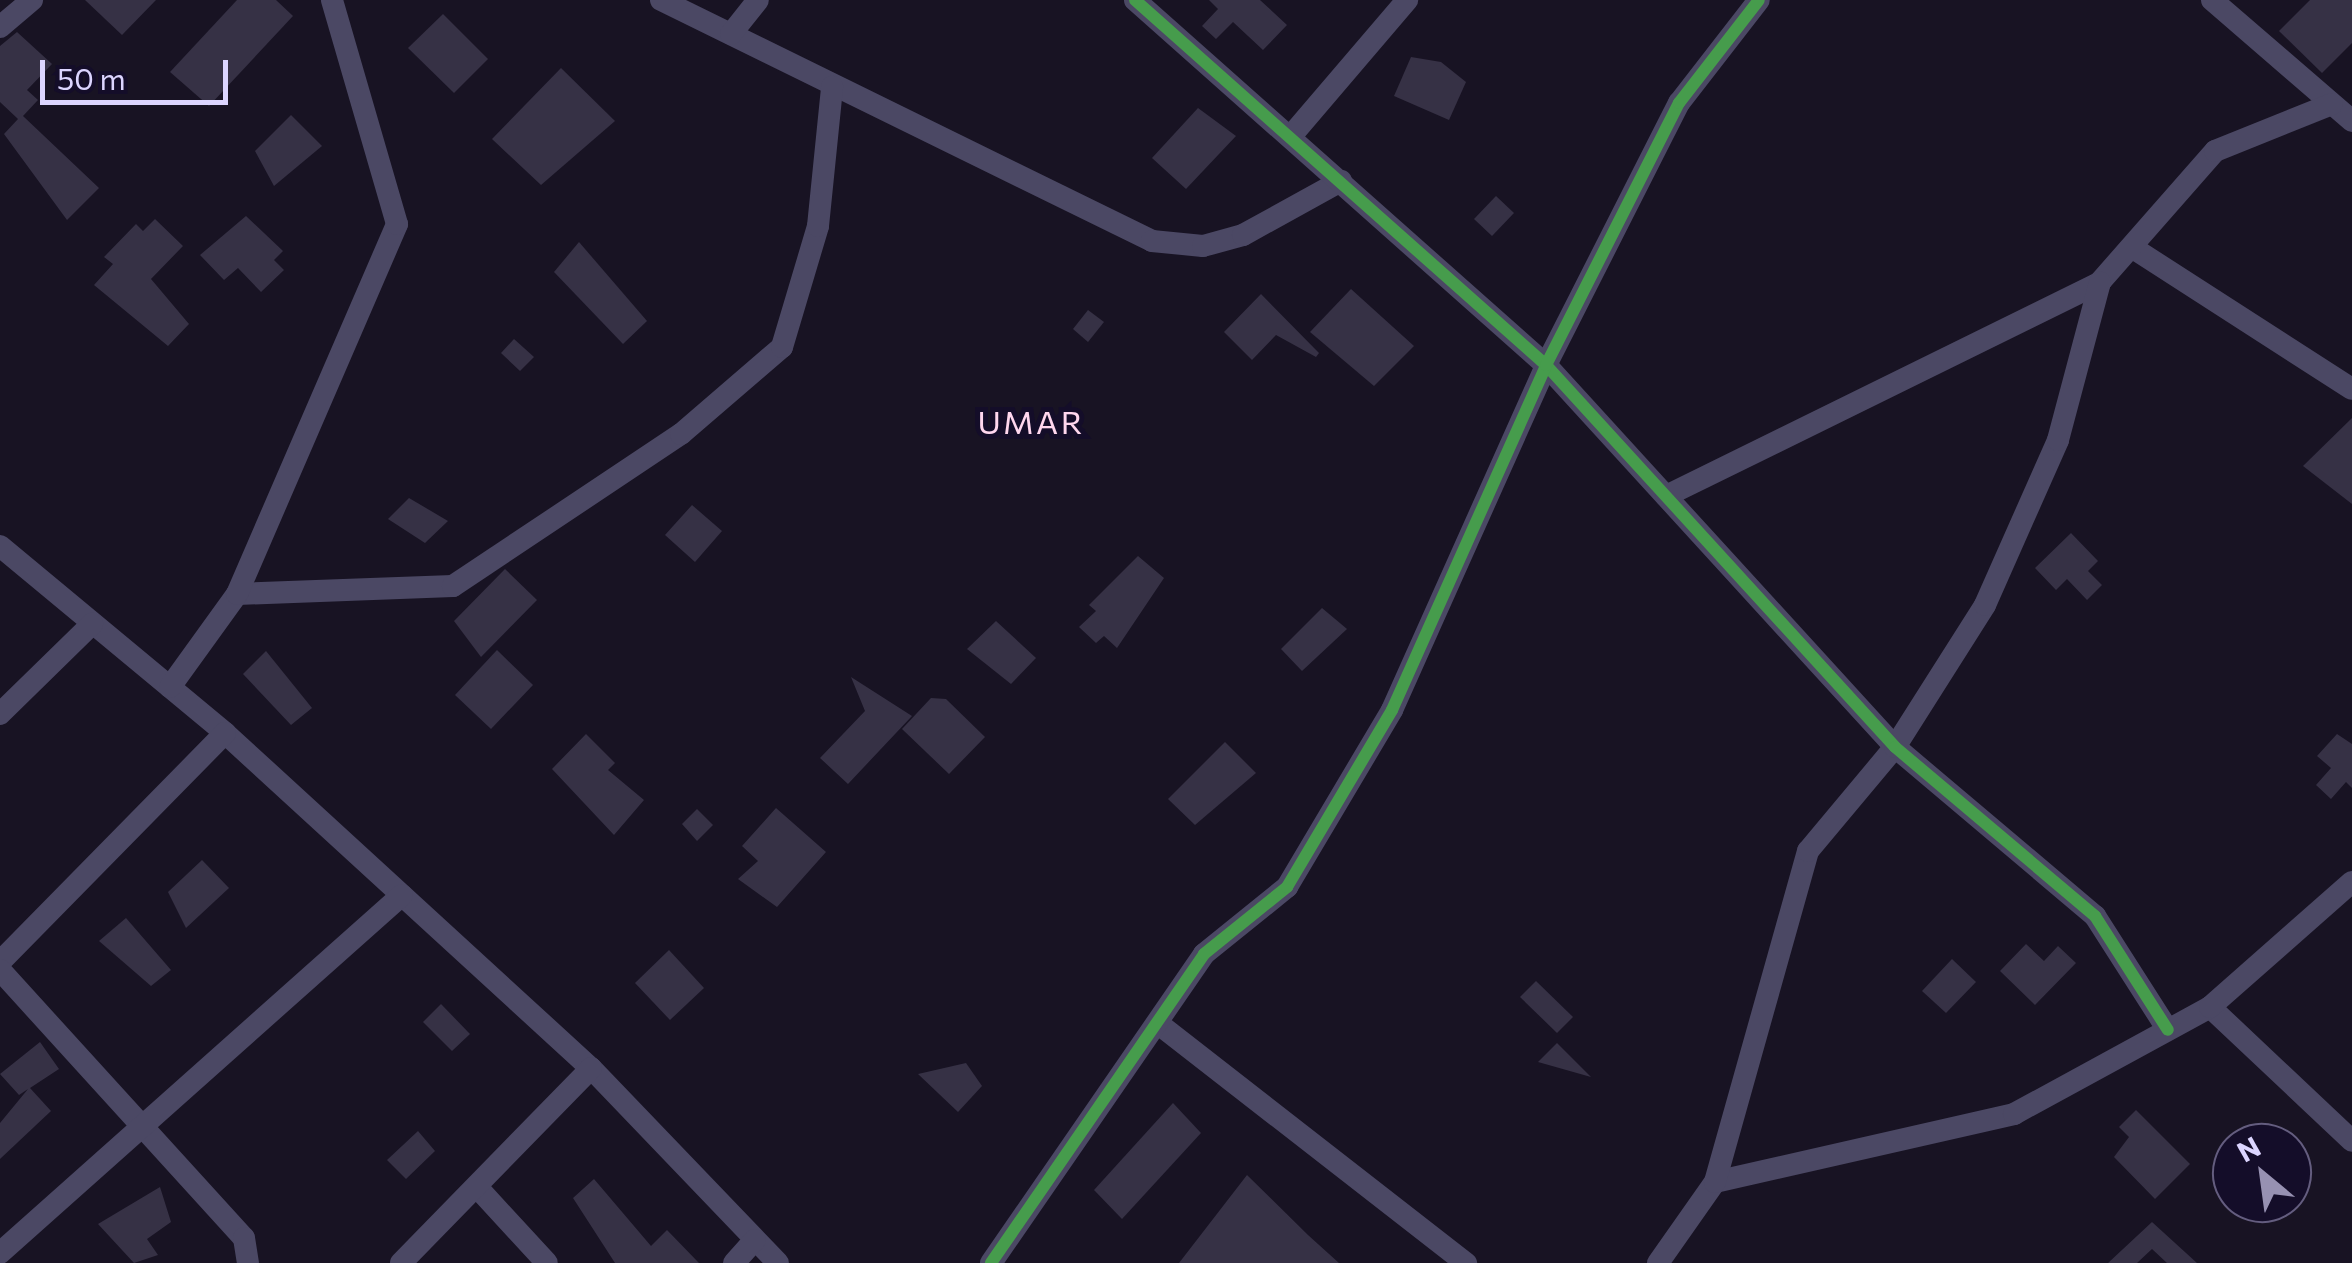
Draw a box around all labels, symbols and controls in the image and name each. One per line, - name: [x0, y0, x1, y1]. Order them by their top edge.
- scale bar: [45, 40, 232, 102]
- text: 50 m: [57, 59, 126, 96]
- district label: UMAR: [977, 402, 1085, 440]
- north arrow: [2212, 1123, 2312, 1223]
- text: N: [2231, 1129, 2266, 1168]

